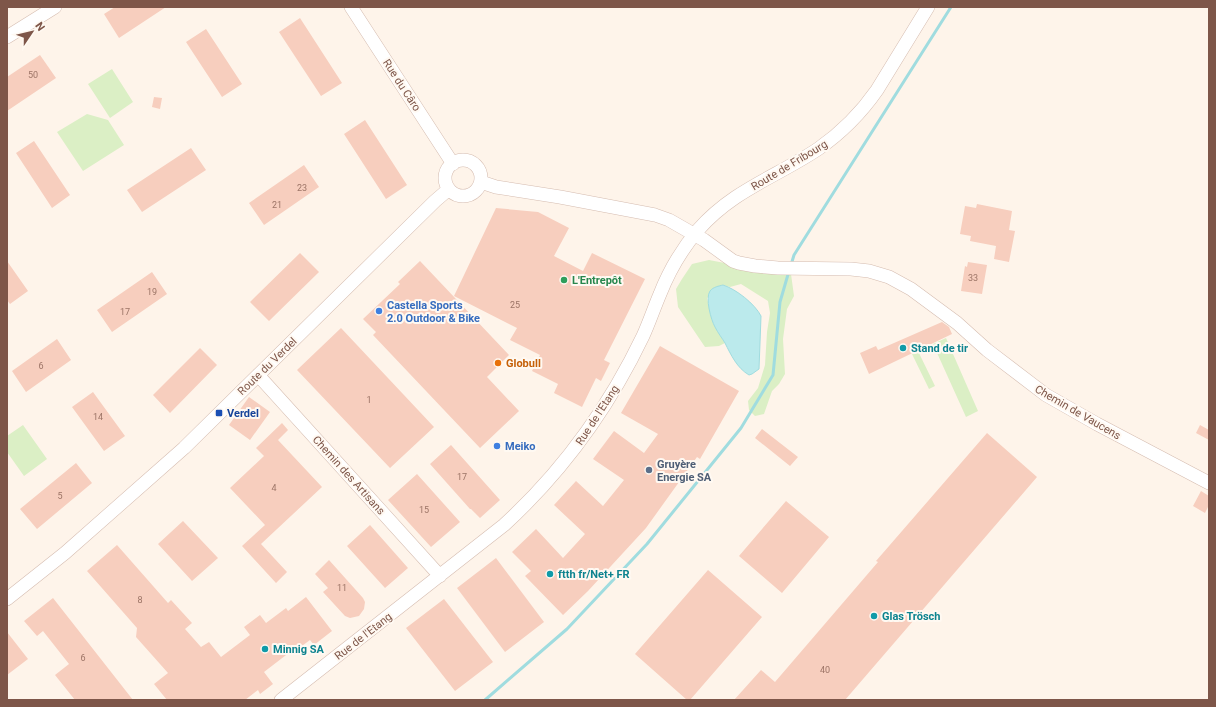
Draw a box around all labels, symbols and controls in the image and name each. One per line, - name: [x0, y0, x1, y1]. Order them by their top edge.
- north arrow: [12, 12, 52, 52]
- text: N: [32, 20, 47, 34]
- street label: Rue du Câro: [380, 57, 423, 114]
- house number: 50: [28, 70, 38, 80]
- street label: Route de Fribourg: [749, 138, 830, 193]
- house number: 23: [297, 183, 307, 193]
- house number: 21: [272, 200, 282, 210]
- house number: 33: [968, 273, 978, 283]
- place label: L'Entrepôt: [572, 274, 622, 287]
- marker: L'Entrepôt: [559, 275, 569, 285]
- house number: 19: [147, 287, 157, 297]
- place label: Castella Sports 2.0 Outdoor & Bike: [387, 299, 480, 325]
- house number: 25: [510, 300, 520, 310]
- marker: Castella Sports 2.0 Outdoor & Bike: [374, 306, 384, 316]
- house number: 17: [120, 307, 130, 317]
- street label: Route du Verdel: [235, 335, 300, 398]
- place label: Stand de tir: [911, 342, 968, 355]
- marker: Stand de tir: [898, 343, 908, 353]
- place label: Globull: [506, 357, 541, 370]
- marker: Globull: [493, 358, 503, 368]
- house number: 6: [38, 361, 44, 371]
- street label: Rue de l'Etang: [573, 383, 622, 448]
- street label: Chemin de Vaucens: [1032, 383, 1123, 442]
- house number: 1: [366, 395, 372, 405]
- place label: Verdel: [227, 407, 259, 420]
- marker: Verdel: [214, 408, 224, 418]
- house number: 14: [93, 412, 103, 422]
- street label: Chemin des Artisans: [310, 433, 388, 518]
- place label: Meiko: [505, 440, 536, 453]
- marker: Meiko: [492, 441, 502, 451]
- place label: Gruyère Energie SA: [657, 458, 712, 484]
- marker: Gruyère Energie SA: [644, 465, 654, 475]
- house number: 17: [457, 472, 467, 482]
- house number: 4: [271, 483, 277, 493]
- house number: 5: [57, 491, 63, 501]
- house number: 15: [419, 505, 429, 515]
- place label: ftth fr/Net+ FR: [558, 568, 630, 581]
- marker: ftth fr/Net+ FR: [545, 569, 555, 579]
- house number: 11: [337, 583, 347, 593]
- house number: 8: [137, 595, 143, 605]
- street label: Rue de l'Etang: [332, 610, 394, 663]
- place label: Glas Trösch: [882, 610, 940, 623]
- marker: Glas Trösch: [869, 611, 879, 621]
- place label: Minnig SA: [273, 643, 325, 656]
- marker: Minnig SA: [260, 644, 270, 654]
- house number: 6: [80, 653, 86, 663]
- house number: 40: [820, 665, 830, 675]

